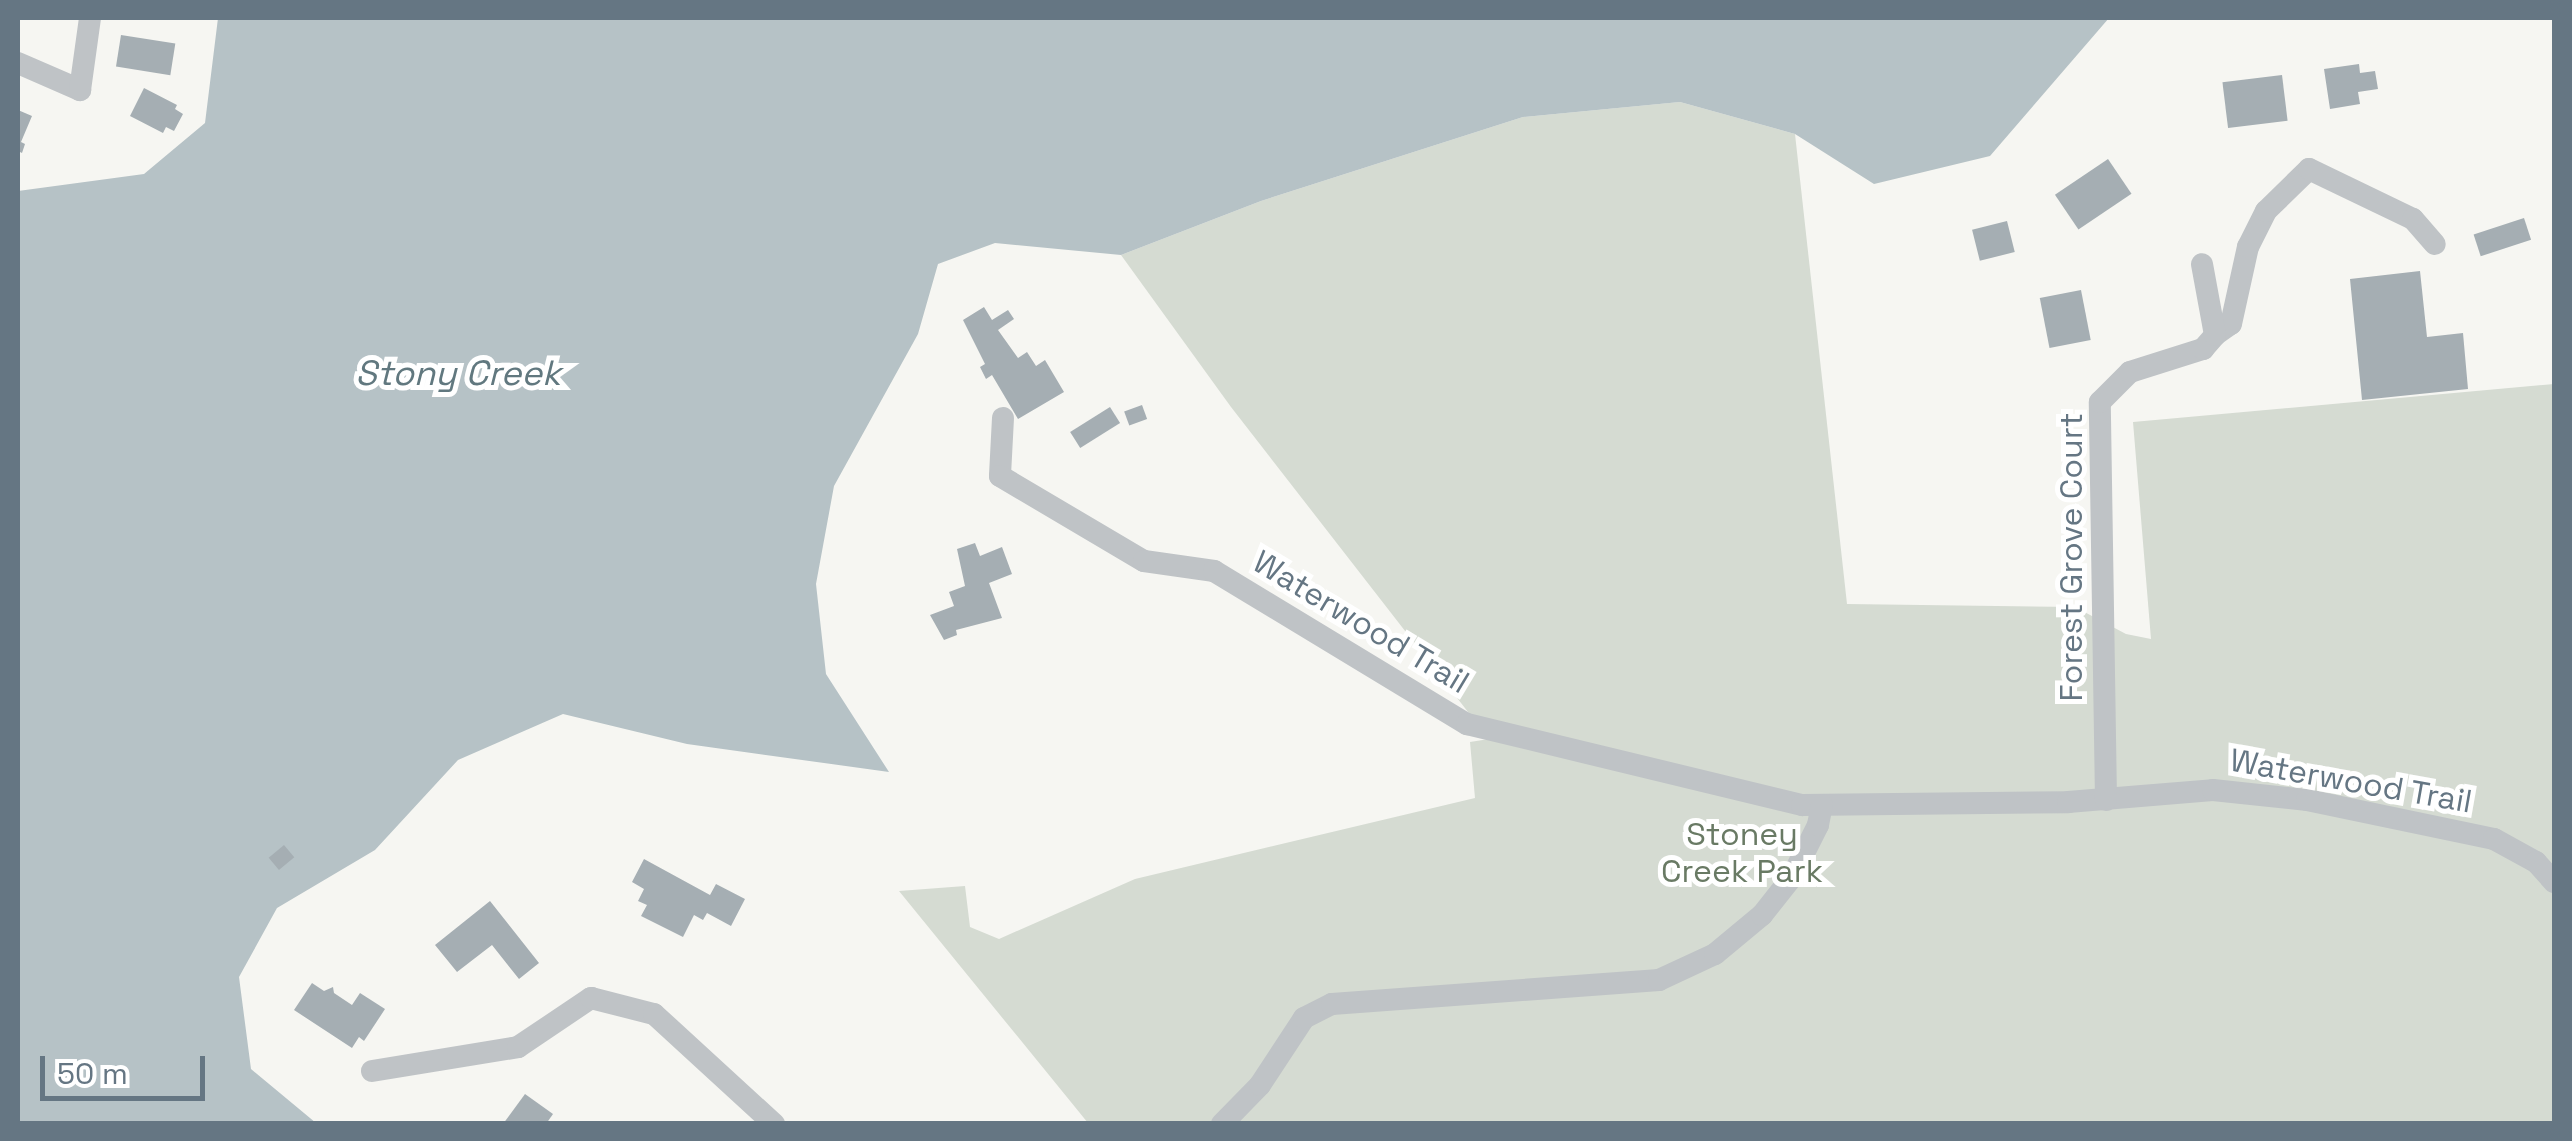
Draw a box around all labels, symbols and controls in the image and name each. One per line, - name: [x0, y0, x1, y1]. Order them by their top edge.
- water label: Stony Creek: [355, 352, 561, 394]
- street label: Forest Grove Court: [2052, 413, 2090, 701]
- street label: Waterwood Trail: [1246, 542, 1476, 702]
- street label: Waterwood Trail: [2227, 741, 2475, 821]
- park label: Stoney Creek Park: [1661, 816, 1823, 891]
- scale bar: [45, 1036, 210, 1098]
- text: 50 m: [57, 1054, 128, 1093]

